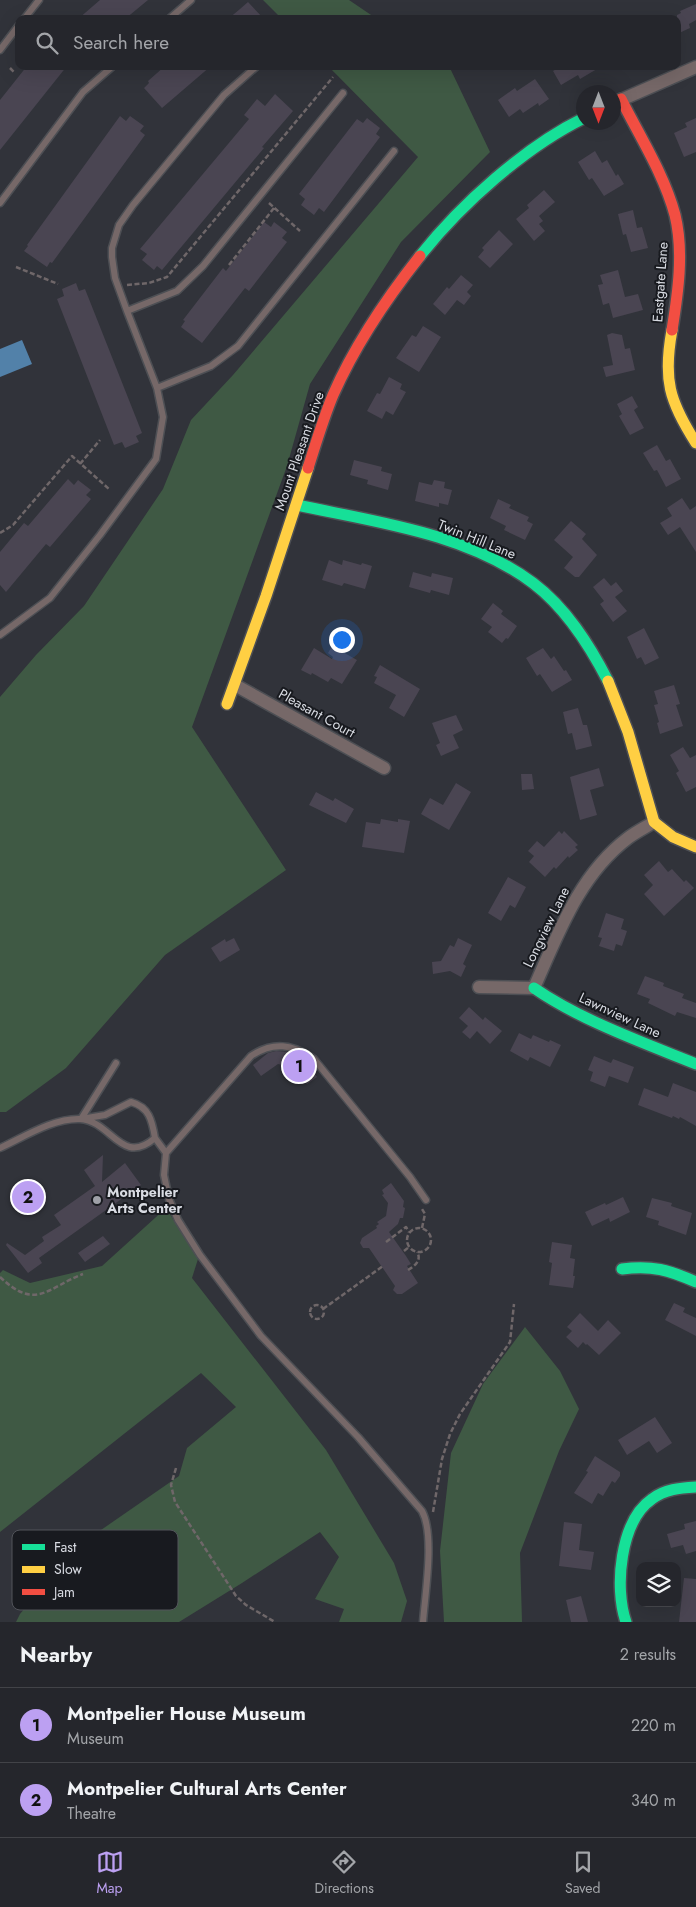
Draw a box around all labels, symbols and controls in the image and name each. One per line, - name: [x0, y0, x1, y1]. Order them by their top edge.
- search box: [15, 15, 681, 70]
- icon: search: [33, 29, 61, 57]
- text: Search here: [73, 29, 169, 56]
- north arrow: [576, 85, 621, 130]
- street label: Eastgate Lane: [647, 241, 673, 323]
- street label: Mount Pleasant Drive: [269, 389, 329, 513]
- street label: Twin Hill Lane: [435, 514, 519, 564]
- your location: [329, 627, 355, 653]
- street label: Pleasant Court: [275, 684, 360, 743]
- street label: Longview Lane: [518, 883, 574, 971]
- street label: Lawnview Lane: [576, 987, 664, 1043]
- pin: 1: [283, 1047, 315, 1085]
- pin: 2: [12, 1178, 44, 1216]
- place label: Montpelier Arts Center: [106, 1182, 182, 1218]
- marker: Montpelier Arts Center: [91, 1194, 103, 1206]
- legend: [12, 1530, 178, 1610]
- text: Fast: [54, 1537, 77, 1557]
- text: Slow: [54, 1559, 82, 1579]
- map controls: [636, 1562, 681, 1607]
- button: layers: [636, 1562, 681, 1607]
- text: Jam: [52, 1582, 75, 1602]
- text: Nearby: [20, 1640, 92, 1670]
- text: 2 results: [620, 1643, 676, 1666]
- text: Montpelier House Museum: [67, 1700, 306, 1727]
- text: 1: [32, 1714, 40, 1737]
- text: 220 m: [631, 1714, 676, 1737]
- text: Museum: [67, 1727, 124, 1750]
- text: Montpelier Cultural Arts Center: [67, 1775, 347, 1802]
- text: 2: [31, 1789, 41, 1812]
- text: 340 m: [631, 1789, 676, 1812]
- text: Theatre: [67, 1802, 116, 1825]
- tab: Map: [96, 1848, 124, 1898]
- tab: Directions: [315, 1848, 374, 1898]
- tab: Saved: [565, 1848, 600, 1898]

